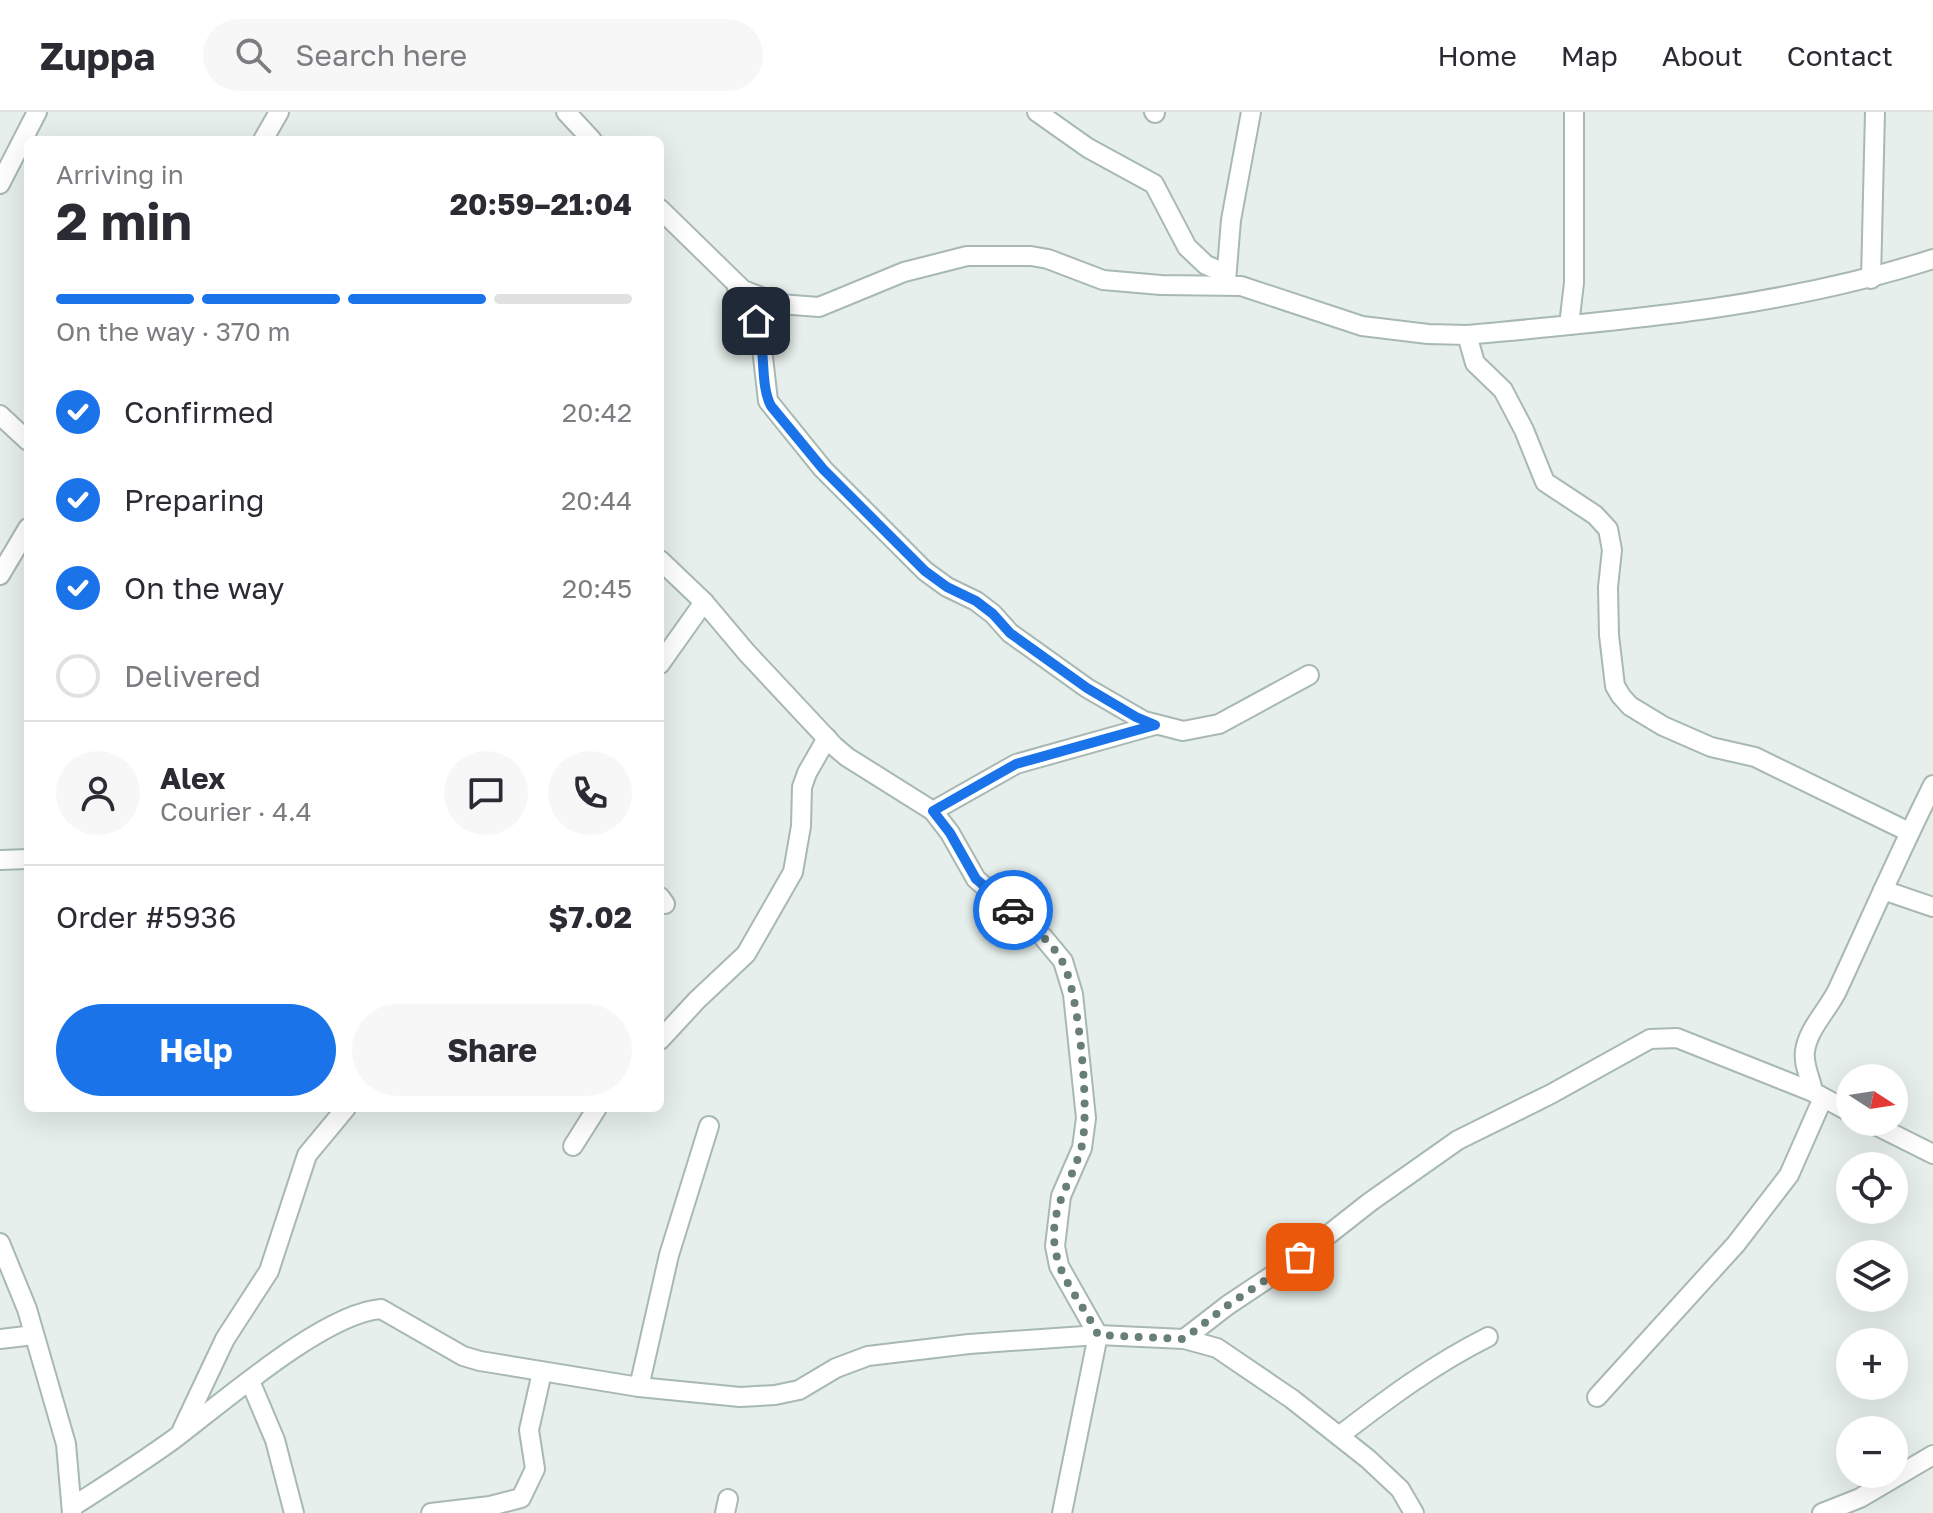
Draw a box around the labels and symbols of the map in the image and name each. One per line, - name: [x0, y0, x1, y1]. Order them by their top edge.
- pin: [722, 287, 790, 355]
- courier: [973, 870, 1053, 950]
- north arrow: [1836, 1064, 1908, 1136]
- pin: [1266, 1223, 1334, 1291]

